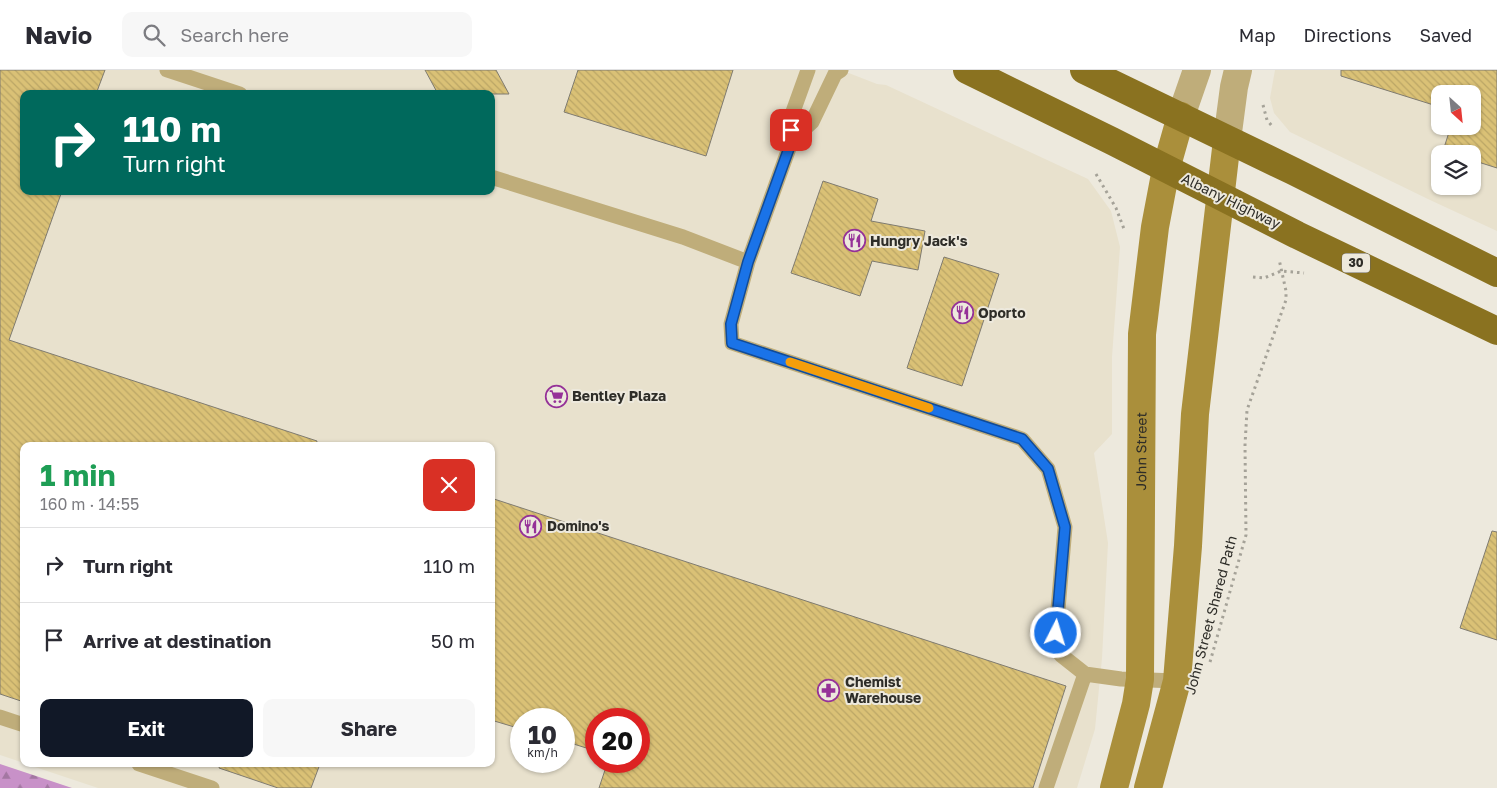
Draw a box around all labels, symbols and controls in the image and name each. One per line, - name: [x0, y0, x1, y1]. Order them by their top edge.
- search box: [122, 12, 472, 57]
- text: Navio: [25, 20, 92, 49]
- icon: search: [140, 21, 168, 49]
- text: Search here: [180, 23, 289, 46]
- text: Map: [1239, 24, 1275, 46]
- text: Directions: [1303, 24, 1391, 46]
- text: Saved: [1419, 24, 1472, 46]
- north arrow: [1431, 85, 1481, 135]
- map controls: [1431, 85, 1481, 195]
- text: 110 m: [123, 108, 221, 150]
- pin: [770, 109, 812, 151]
- icon: right: [40, 110, 105, 175]
- icon: arrive: [777, 116, 805, 144]
- button: layers: [1431, 145, 1481, 195]
- text: Turn right: [123, 150, 226, 177]
- street label: Albany Highway: [1179, 169, 1284, 232]
- restaurant icon: Hungry Jack's: [842, 229, 866, 253]
- place label: Hungry Jack's: [870, 232, 968, 249]
- road number: 30: [1342, 254, 1370, 272]
- restaurant icon: Oporto: [950, 301, 974, 325]
- place label: Oporto: [978, 304, 1026, 321]
- supermarket icon: Bentley Plaza: [544, 384, 568, 408]
- place label: Bentley Plaza: [572, 387, 666, 404]
- street label: John Street: [1132, 412, 1150, 490]
- text: 1 min: [40, 457, 116, 493]
- button: close: [423, 459, 475, 511]
- text: 160 m · 14:55: [40, 494, 139, 514]
- restaurant icon: Domino's: [519, 514, 543, 538]
- place label: Domino's: [547, 517, 610, 534]
- street label: John Street Shared Path: [1181, 534, 1240, 696]
- icon: right: [40, 551, 68, 579]
- text: Turn right: [83, 554, 173, 577]
- text: 110 m: [423, 554, 475, 577]
- position arrow: [1029, 606, 1081, 658]
- icon: arrive: [40, 626, 68, 654]
- text: Arrive at destination: [83, 629, 271, 652]
- text: 50 m: [431, 629, 475, 652]
- place label: Chemist Warehouse: [845, 673, 921, 706]
- pharmacy icon: Chemist Warehouse: [817, 678, 841, 702]
- button: Exit: [40, 699, 253, 757]
- button: Share: [263, 699, 475, 757]
- speed limit sign: 20: [585, 708, 650, 773]
- text: 10: [528, 719, 557, 750]
- text: km/h: [527, 745, 558, 760]

